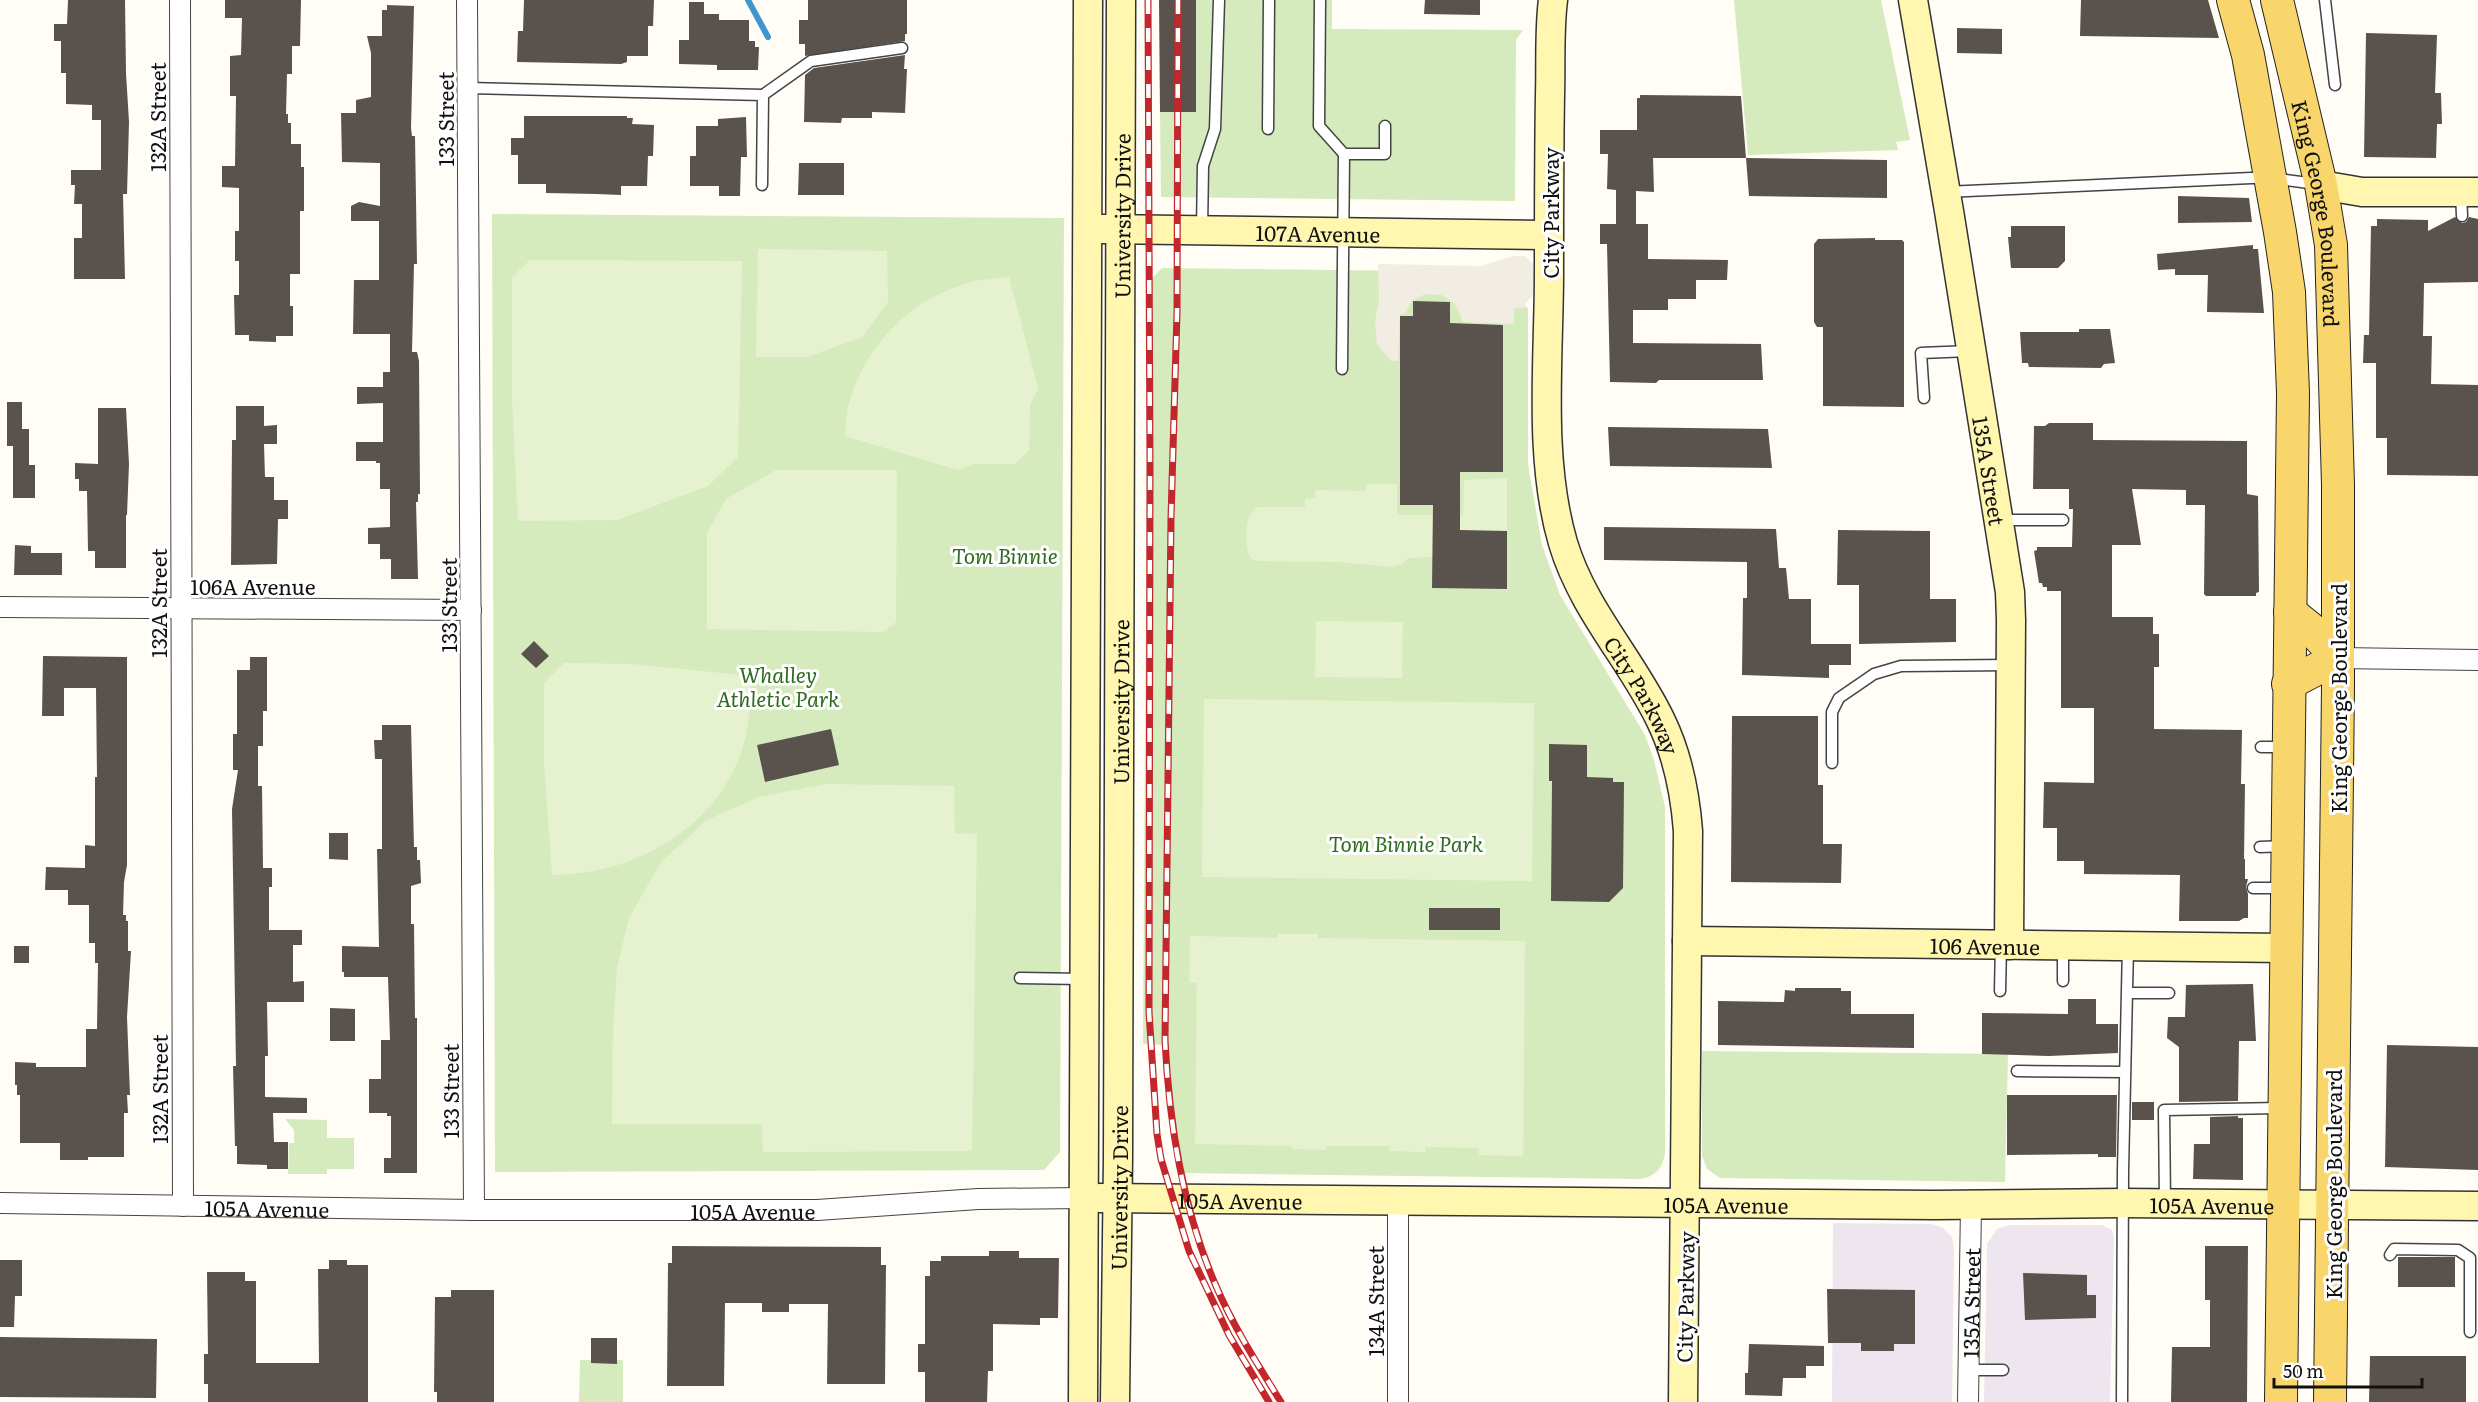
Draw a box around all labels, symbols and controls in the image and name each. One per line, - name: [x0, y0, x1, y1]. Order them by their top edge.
- street label: 132A Street: [141, 62, 172, 172]
- street label: 133 Street: [429, 71, 460, 166]
- street label: King George Boulevard: [2286, 96, 2349, 328]
- street label: University Drive: [1105, 133, 1136, 299]
- street label: City Parkway: [1534, 146, 1565, 279]
- street label: 107A Avenue: [1255, 216, 1381, 248]
- street label: 135A Street: [1967, 414, 2015, 528]
- park label: Tom Binnie: [952, 539, 1058, 570]
- street label: 132A Street: [142, 548, 173, 658]
- street label: 133 Street: [432, 557, 463, 652]
- street label: 106A Avenue: [190, 570, 316, 601]
- street label: King George Boulevard: [2322, 583, 2353, 813]
- street label: University Drive: [1103, 619, 1135, 785]
- street label: City Parkway: [1598, 629, 1689, 759]
- park label: Whalley Athletic Park: [717, 658, 840, 713]
- park label: Tom Binnie Park: [1329, 827, 1484, 858]
- street label: 106 Avenue: [1930, 928, 2040, 961]
- street label: 132A Street: [143, 1034, 174, 1144]
- street label: 133 Street: [434, 1043, 465, 1138]
- street label: King George Boulevard: [2317, 1069, 2348, 1299]
- street label: University Drive: [1101, 1105, 1134, 1271]
- street label: 105A Avenue: [1177, 1183, 1303, 1215]
- street label: 105A Avenue: [1663, 1187, 1789, 1219]
- street label: 105A Avenue: [2149, 1188, 2275, 1220]
- street label: 105A Avenue: [204, 1191, 330, 1223]
- street label: 105A Avenue: [691, 1195, 815, 1226]
- street label: City Parkway: [1667, 1230, 1701, 1363]
- street label: 134A Street: [1359, 1245, 1390, 1357]
- street label: 135A Street: [1953, 1247, 1986, 1358]
- scale bar: [2274, 1351, 2422, 1389]
- text: 50 m: [2283, 1357, 2324, 1384]

